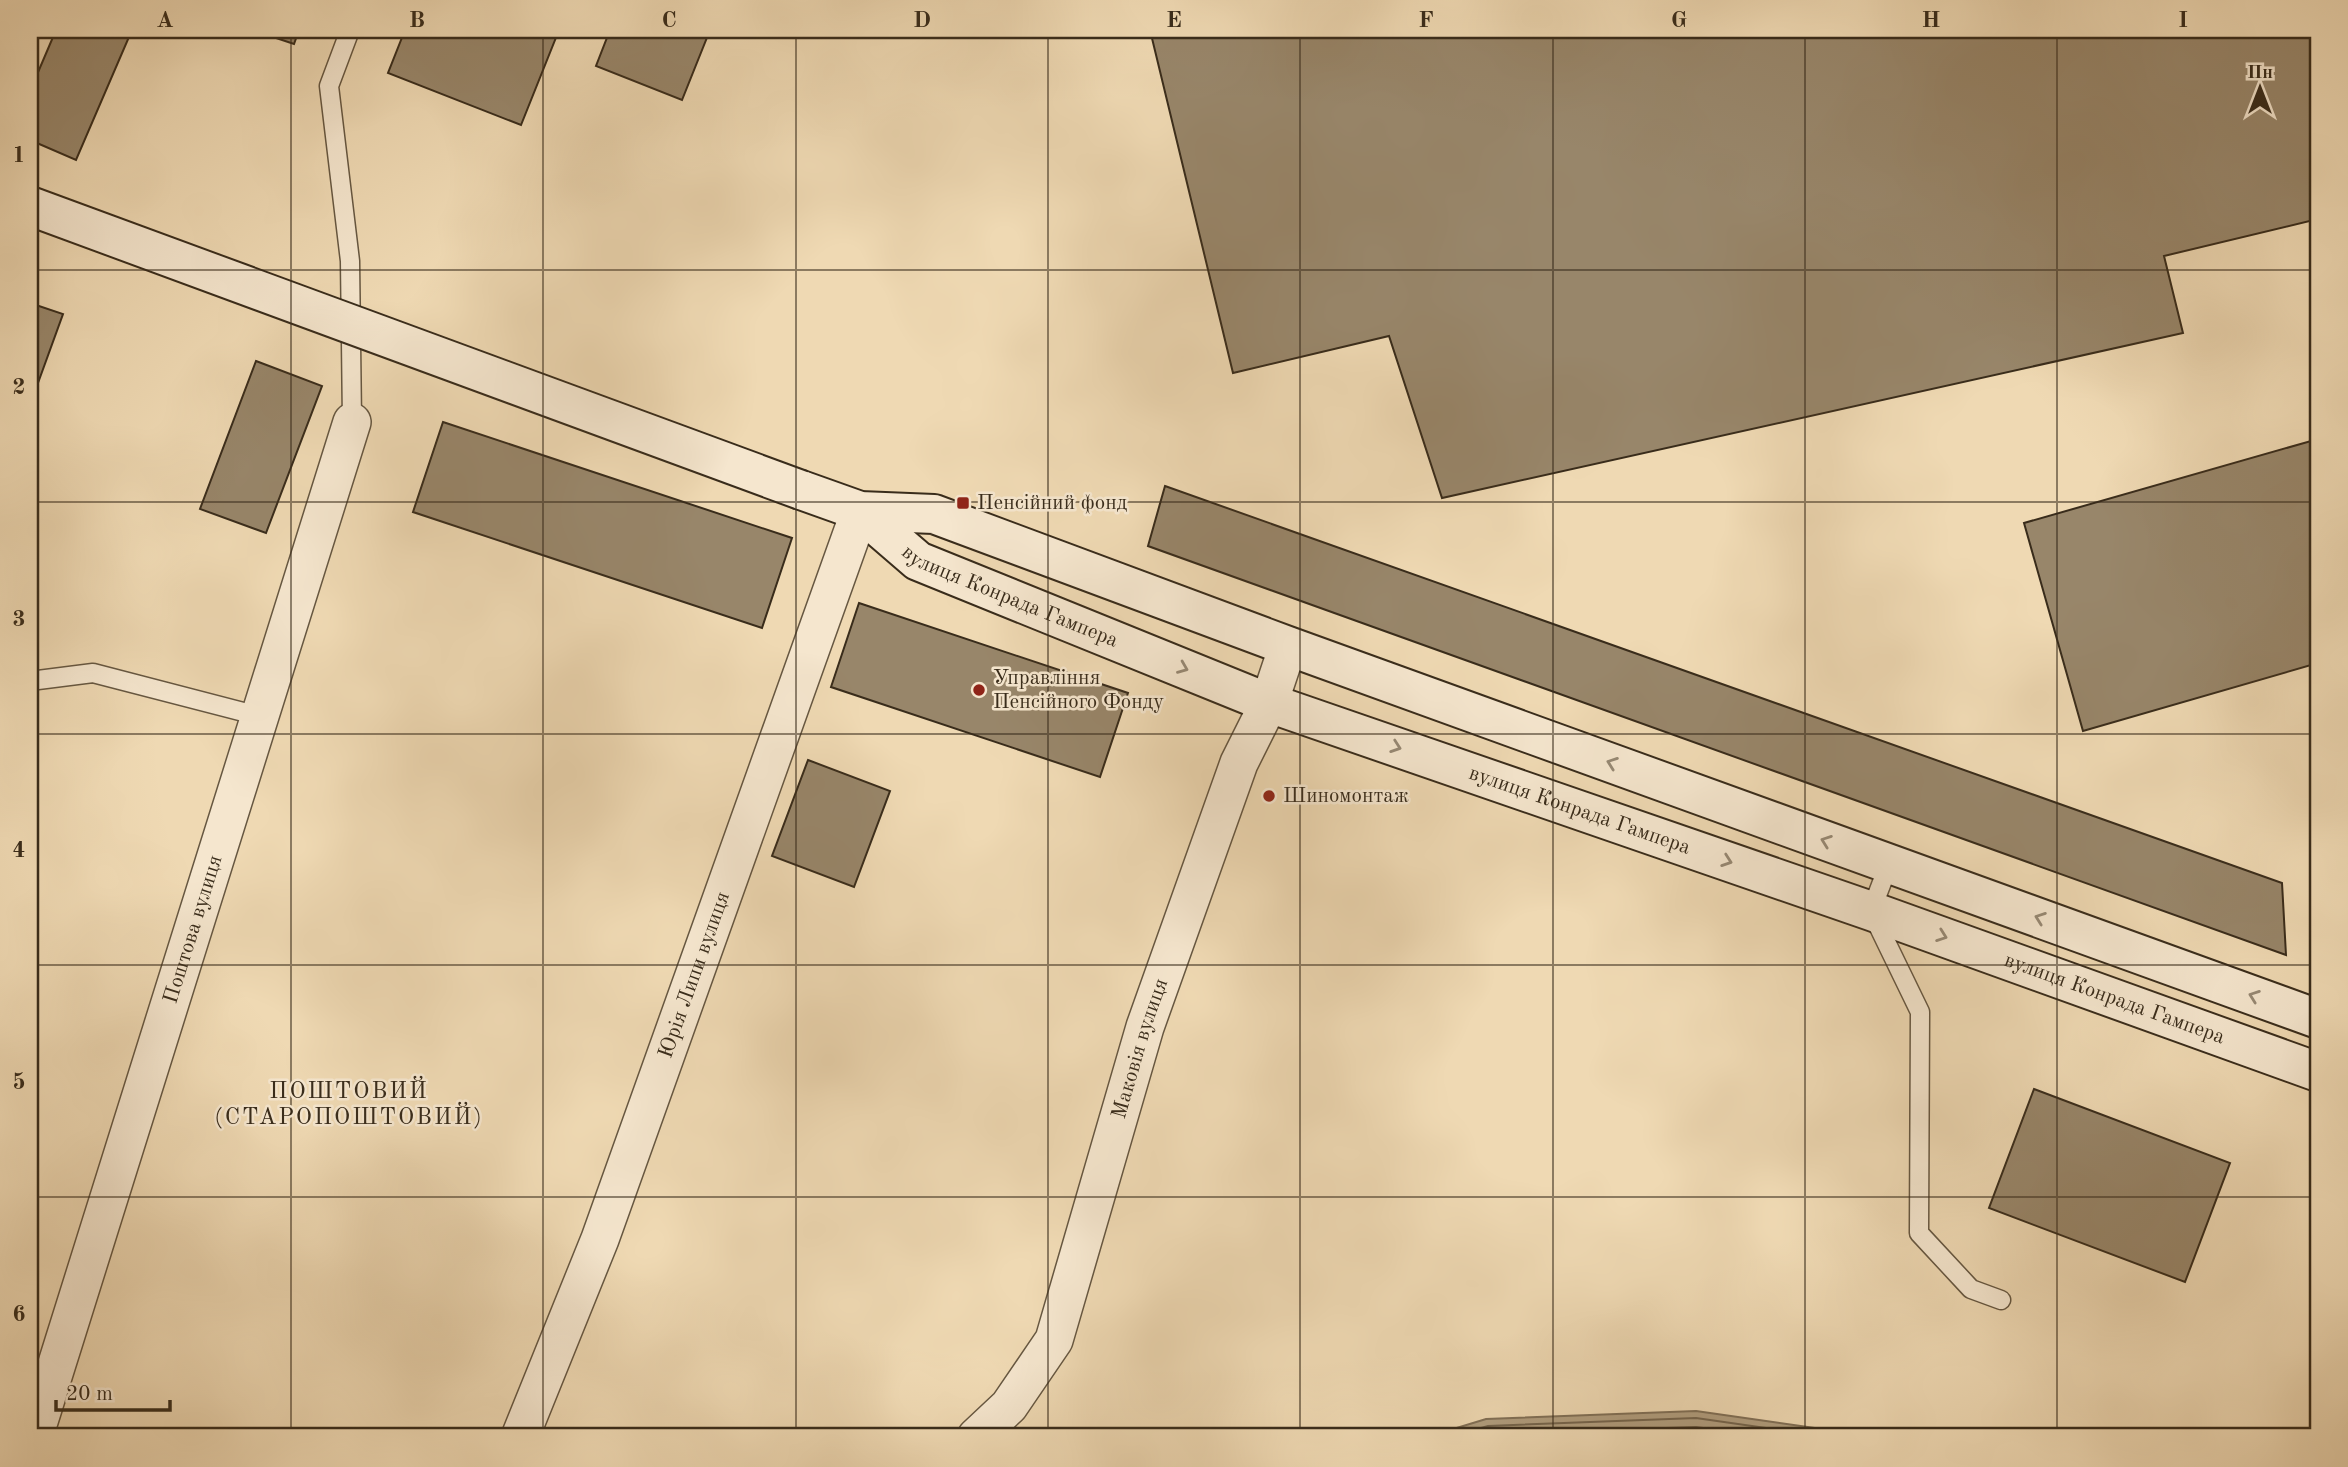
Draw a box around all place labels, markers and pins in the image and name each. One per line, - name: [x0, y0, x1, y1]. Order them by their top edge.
- place label: Пенсійний фонд: [977, 493, 1128, 514]
- marker: Пенсійний фонд: [955, 495, 971, 511]
- place label: Управління Пенсійного Фонду: [993, 668, 1164, 713]
- marker: Управління Пенсійного Фонду: [971, 682, 987, 698]
- place label: Шиномонтаж: [1283, 786, 1409, 807]
- marker: Шиномонтаж: [1261, 788, 1277, 804]

